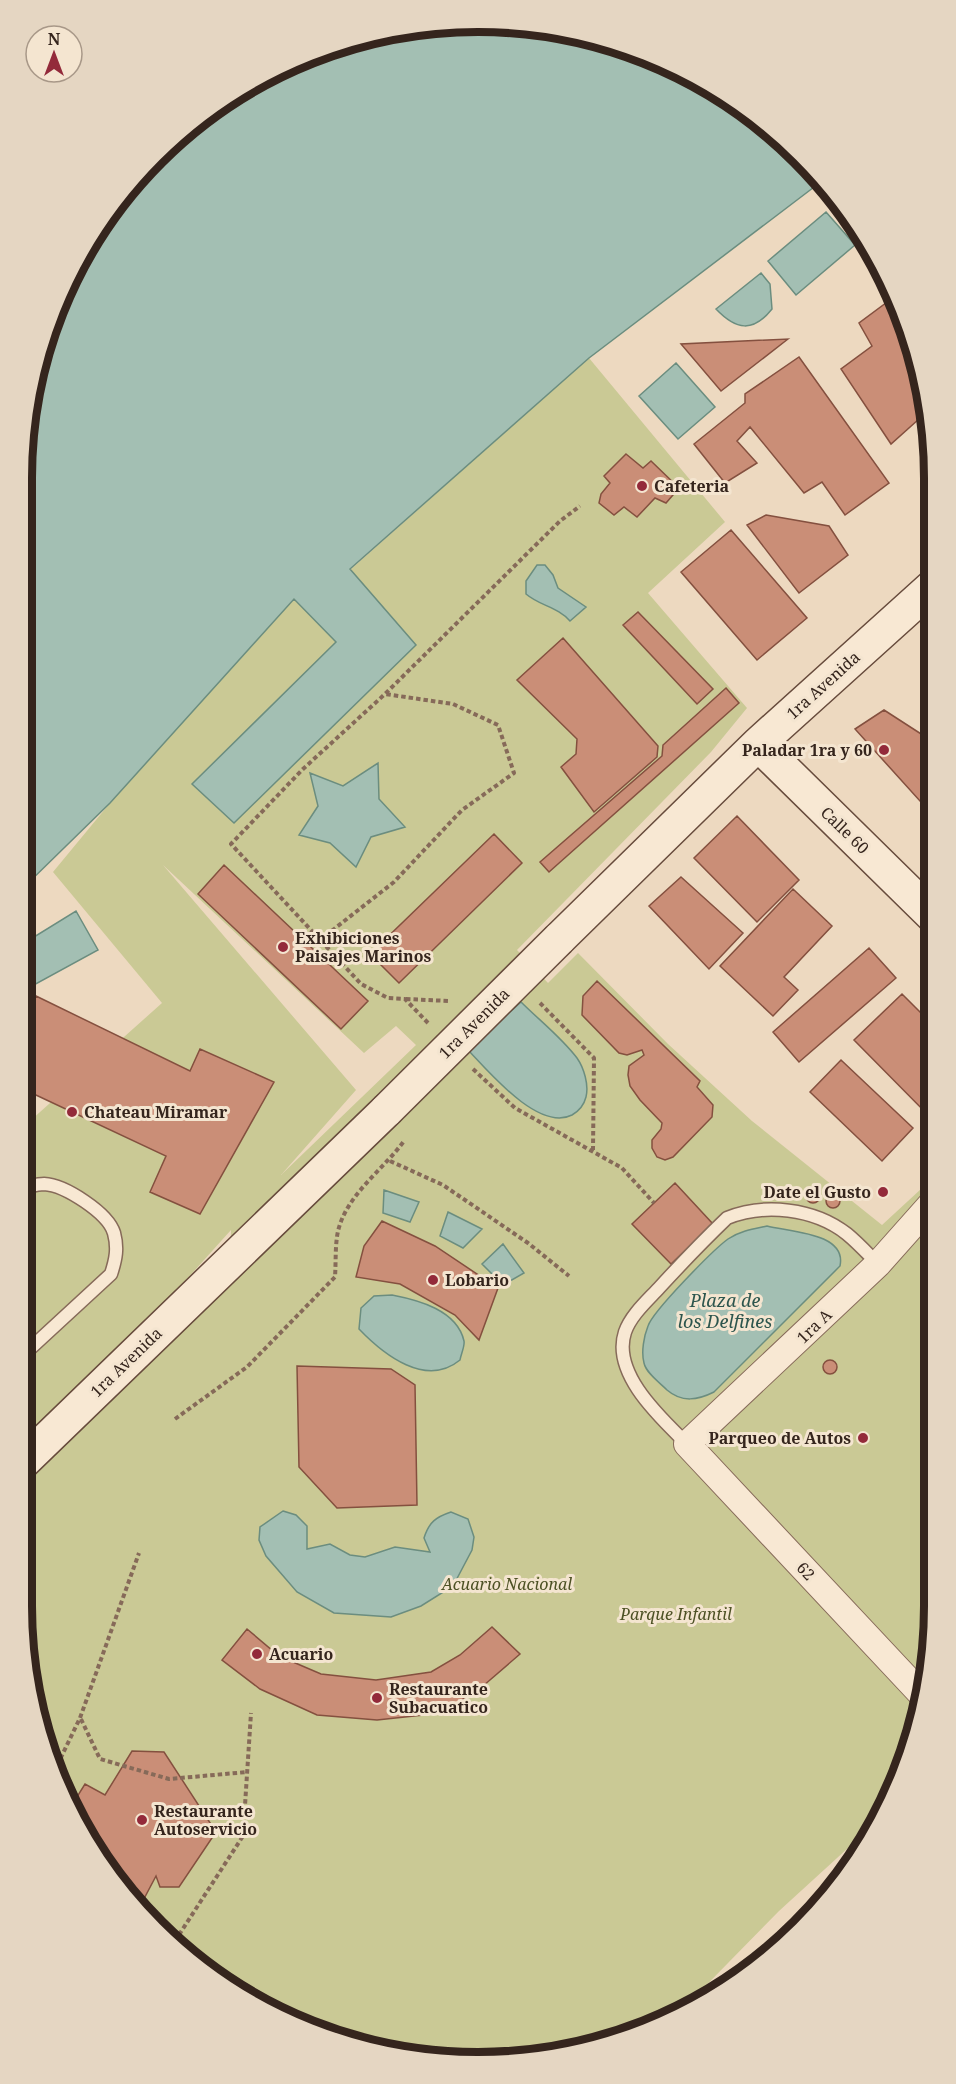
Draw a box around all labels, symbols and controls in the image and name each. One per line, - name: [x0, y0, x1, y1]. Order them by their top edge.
- north arrow: [24, 24, 84, 84]
- text: N: [48, 28, 61, 50]
- place label: Cafeteria: [654, 475, 730, 497]
- marker: Cafeteria: [635, 479, 649, 493]
- street label: 1ra Avenida: [782, 646, 864, 724]
- place label: Paladar 1ra y 60: [742, 739, 872, 761]
- marker: Paladar 1ra y 60: [877, 743, 891, 757]
- street label: Calle 60: [816, 801, 874, 859]
- place label: Exhibiciones Paisajes Marinos: [295, 927, 432, 967]
- marker: Exhibiciones Paisajes Marinos: [276, 940, 290, 954]
- street label: 1ra Avenida: [434, 983, 514, 1063]
- place label: Chateau Miramar: [84, 1101, 228, 1123]
- marker: Chateau Miramar: [65, 1105, 79, 1119]
- place label: Date el Gusto: [763, 1181, 871, 1203]
- marker: Date el Gusto: [876, 1185, 890, 1199]
- place label: Lobario: [445, 1269, 509, 1291]
- marker: Lobario: [426, 1273, 440, 1287]
- water label: Plaza de los Delfines: [678, 1288, 772, 1333]
- street label: 1ra A: [792, 1303, 837, 1348]
- street label: 1ra Avenida: [85, 1322, 167, 1402]
- place label: Parqueo de Autos: [709, 1427, 851, 1449]
- marker: Parqueo de Autos: [856, 1431, 870, 1445]
- street label: 62: [792, 1557, 820, 1585]
- park label: Acuario Nacional: [441, 1573, 572, 1595]
- park label: Parque Infantil: [619, 1603, 732, 1625]
- place label: Acuario: [269, 1643, 333, 1665]
- marker: Acuario: [250, 1647, 264, 1661]
- place label: Restaurante Subacuatico: [389, 1678, 488, 1718]
- marker: Restaurante Subacuatico: [370, 1691, 384, 1705]
- place label: Restaurante Autoservicio: [154, 1800, 257, 1840]
- marker: Restaurante Autoservicio: [135, 1813, 149, 1827]

